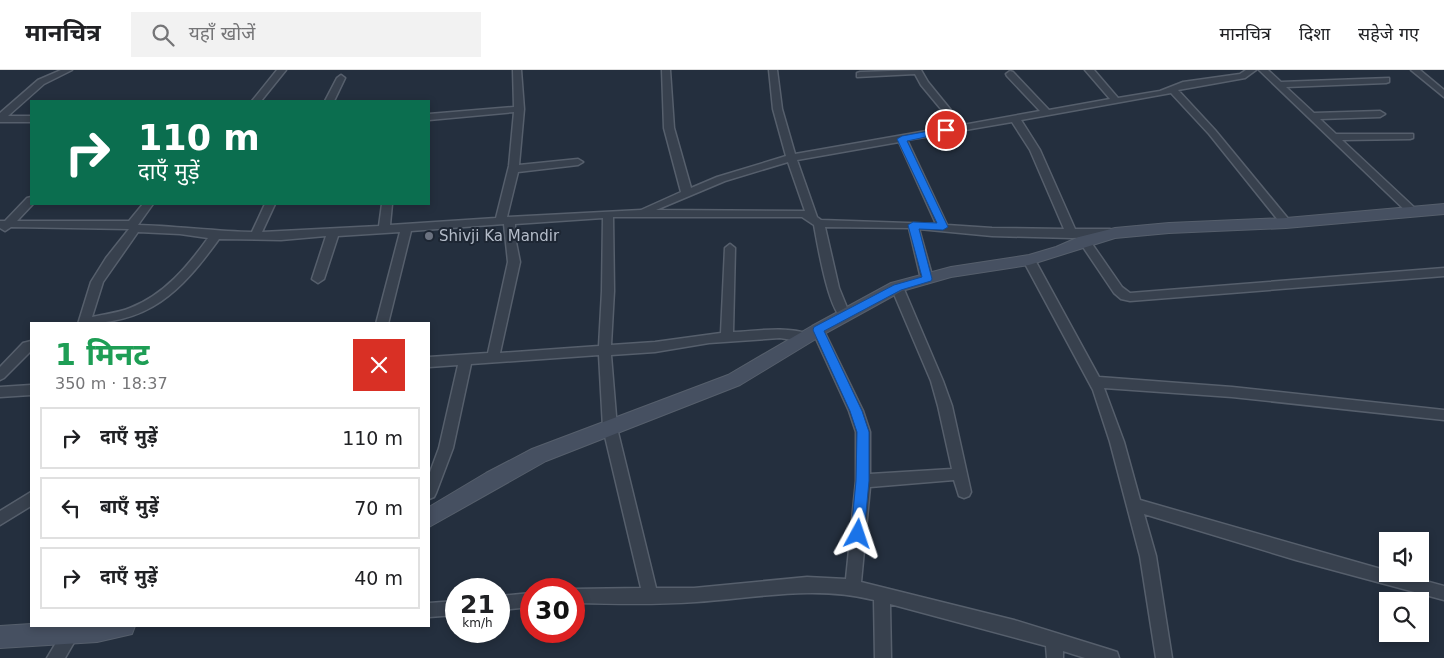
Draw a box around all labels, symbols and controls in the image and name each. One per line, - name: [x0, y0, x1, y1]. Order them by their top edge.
- search box: [131, 12, 481, 57]
- text: मानचित्र: [25, 19, 101, 47]
- icon: search: [149, 21, 177, 49]
- text: यहाँ खोजें: [189, 22, 255, 44]
- text: मानचित्र: [1220, 23, 1271, 44]
- text: दिशा: [1299, 23, 1330, 44]
- text: सहेजे गए: [1358, 23, 1419, 44]
- pin: [925, 109, 967, 151]
- icon: arrive: [932, 116, 960, 144]
- text: 110 m: [138, 118, 260, 158]
- icon: right: [55, 120, 120, 185]
- text: दाएँ मुड़ें: [138, 159, 199, 184]
- place label: Shivji Ka Mandir: [439, 227, 560, 245]
- marker: Shivji Ka Mandir: [423, 230, 435, 242]
- text: 1 मिनट: [55, 337, 149, 372]
- button: close: [353, 339, 405, 391]
- text: 350 m · 18:37: [55, 374, 168, 393]
- icon: right: [57, 424, 85, 452]
- text: दाएँ मुड़ें: [100, 425, 158, 447]
- text: 110 m: [342, 427, 403, 449]
- icon: left: [57, 494, 85, 522]
- text: बाएँ मुड़ें: [100, 495, 159, 517]
- text: 70 m: [354, 497, 403, 519]
- position arrow: [831, 507, 883, 559]
- map controls: [1379, 532, 1429, 642]
- button: sound: [1379, 532, 1429, 582]
- icon: right: [57, 564, 85, 592]
- text: दाएँ मुड़ें: [100, 565, 158, 587]
- text: 40 m: [354, 567, 403, 589]
- speed limit sign: 30: [520, 578, 585, 643]
- text: 21: [460, 590, 495, 619]
- button: search: [1379, 592, 1429, 642]
- text: km/h: [462, 616, 493, 630]

